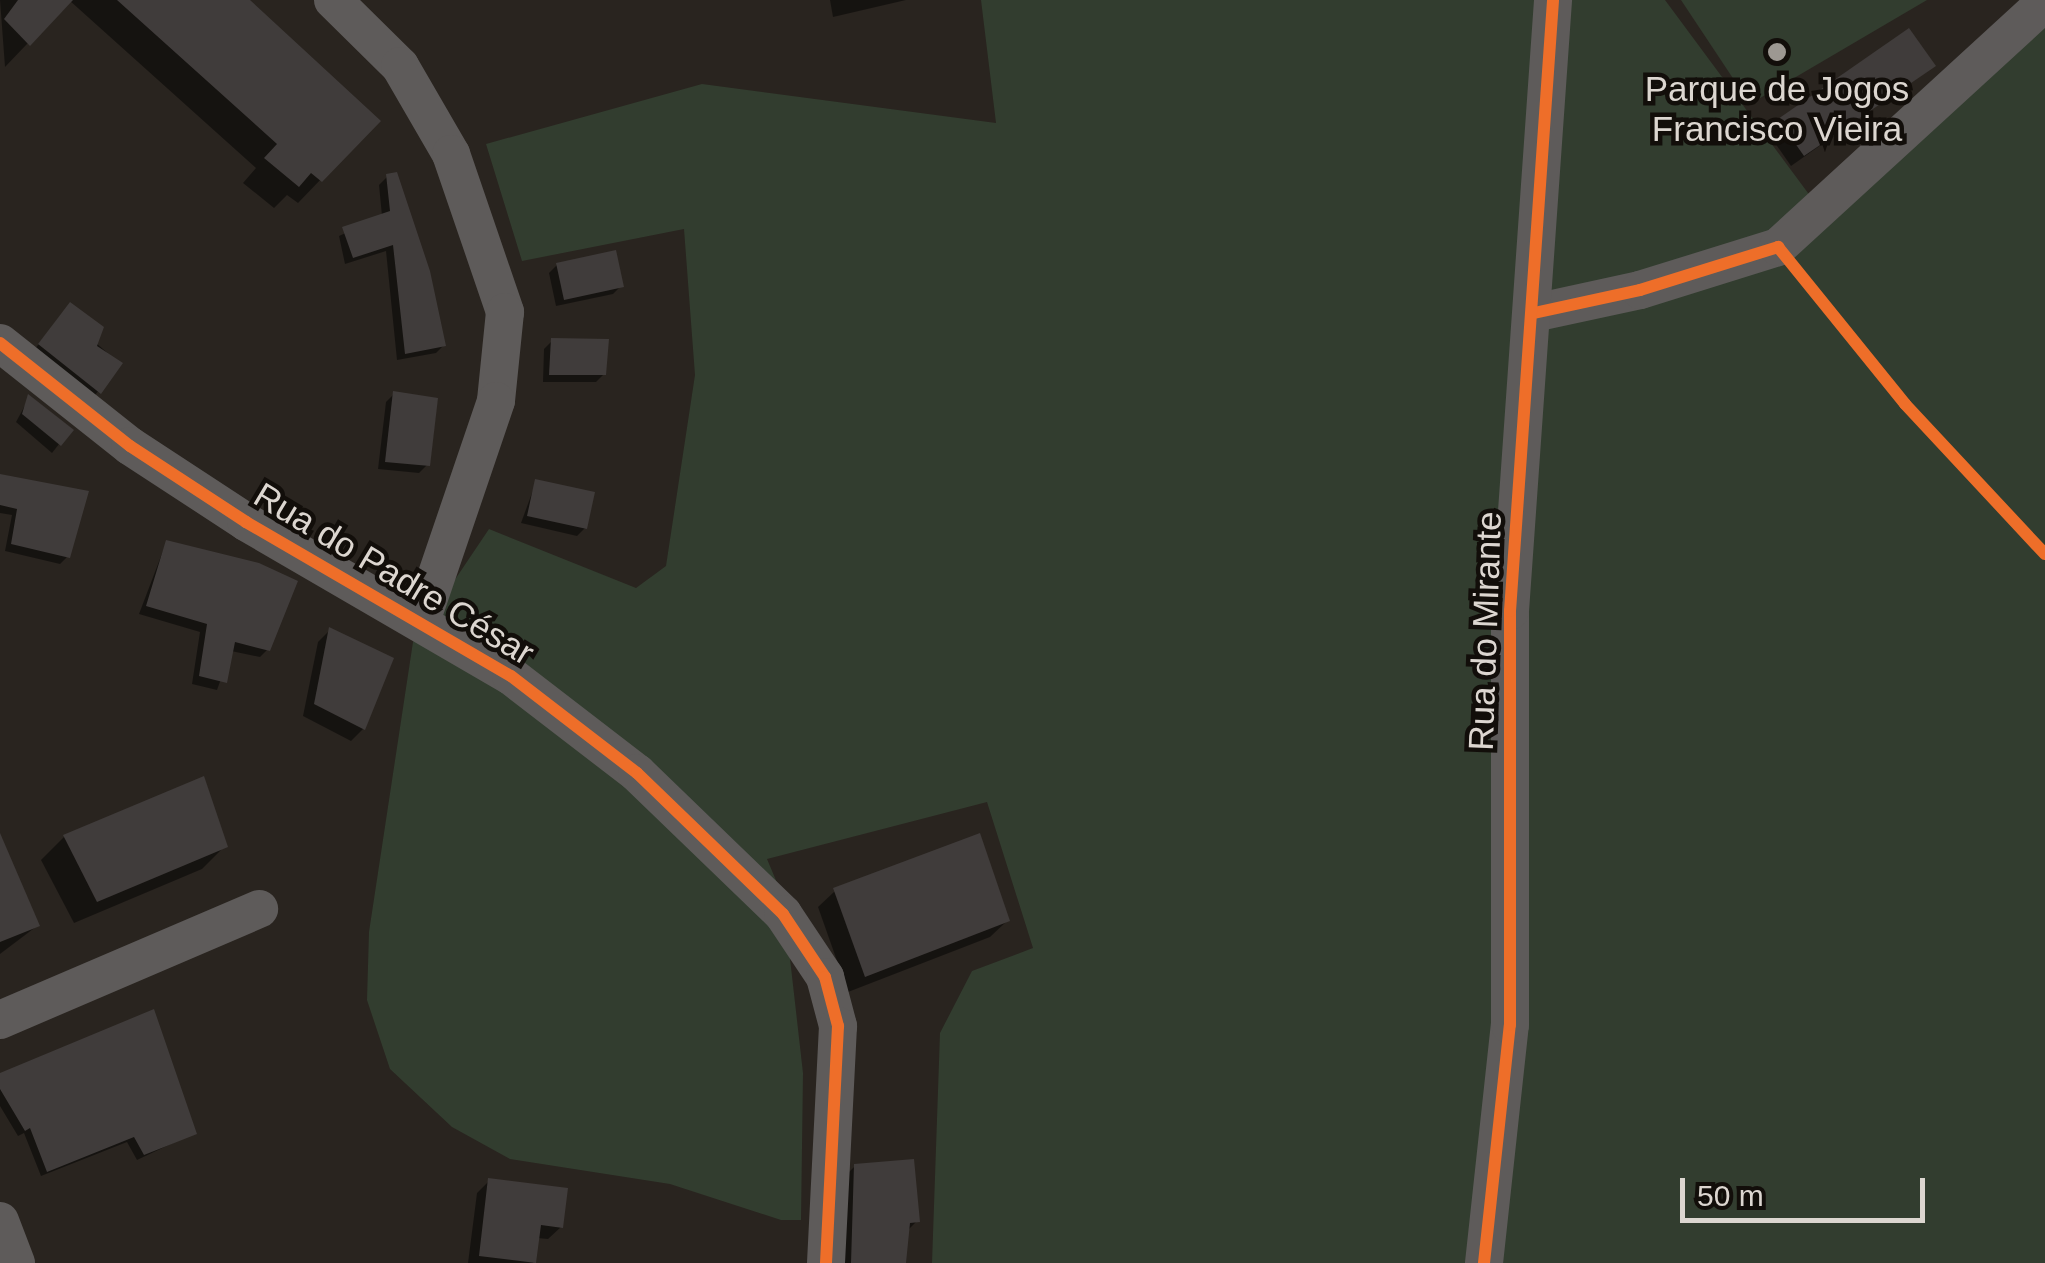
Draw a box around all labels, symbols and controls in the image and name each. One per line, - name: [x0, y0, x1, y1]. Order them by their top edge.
- marker: Parque de Jogos Francisco Vieira: [1766, 41, 1788, 63]
- place label: Parque de Jogos Francisco Vieira: [1645, 68, 1909, 150]
- street label: Rua do Padre César: [246, 474, 542, 674]
- street label: Rua do Mirante: [1460, 511, 1510, 751]
- scale bar: [1685, 1158, 1930, 1220]
- text: 50 m: [1697, 1179, 1764, 1212]

